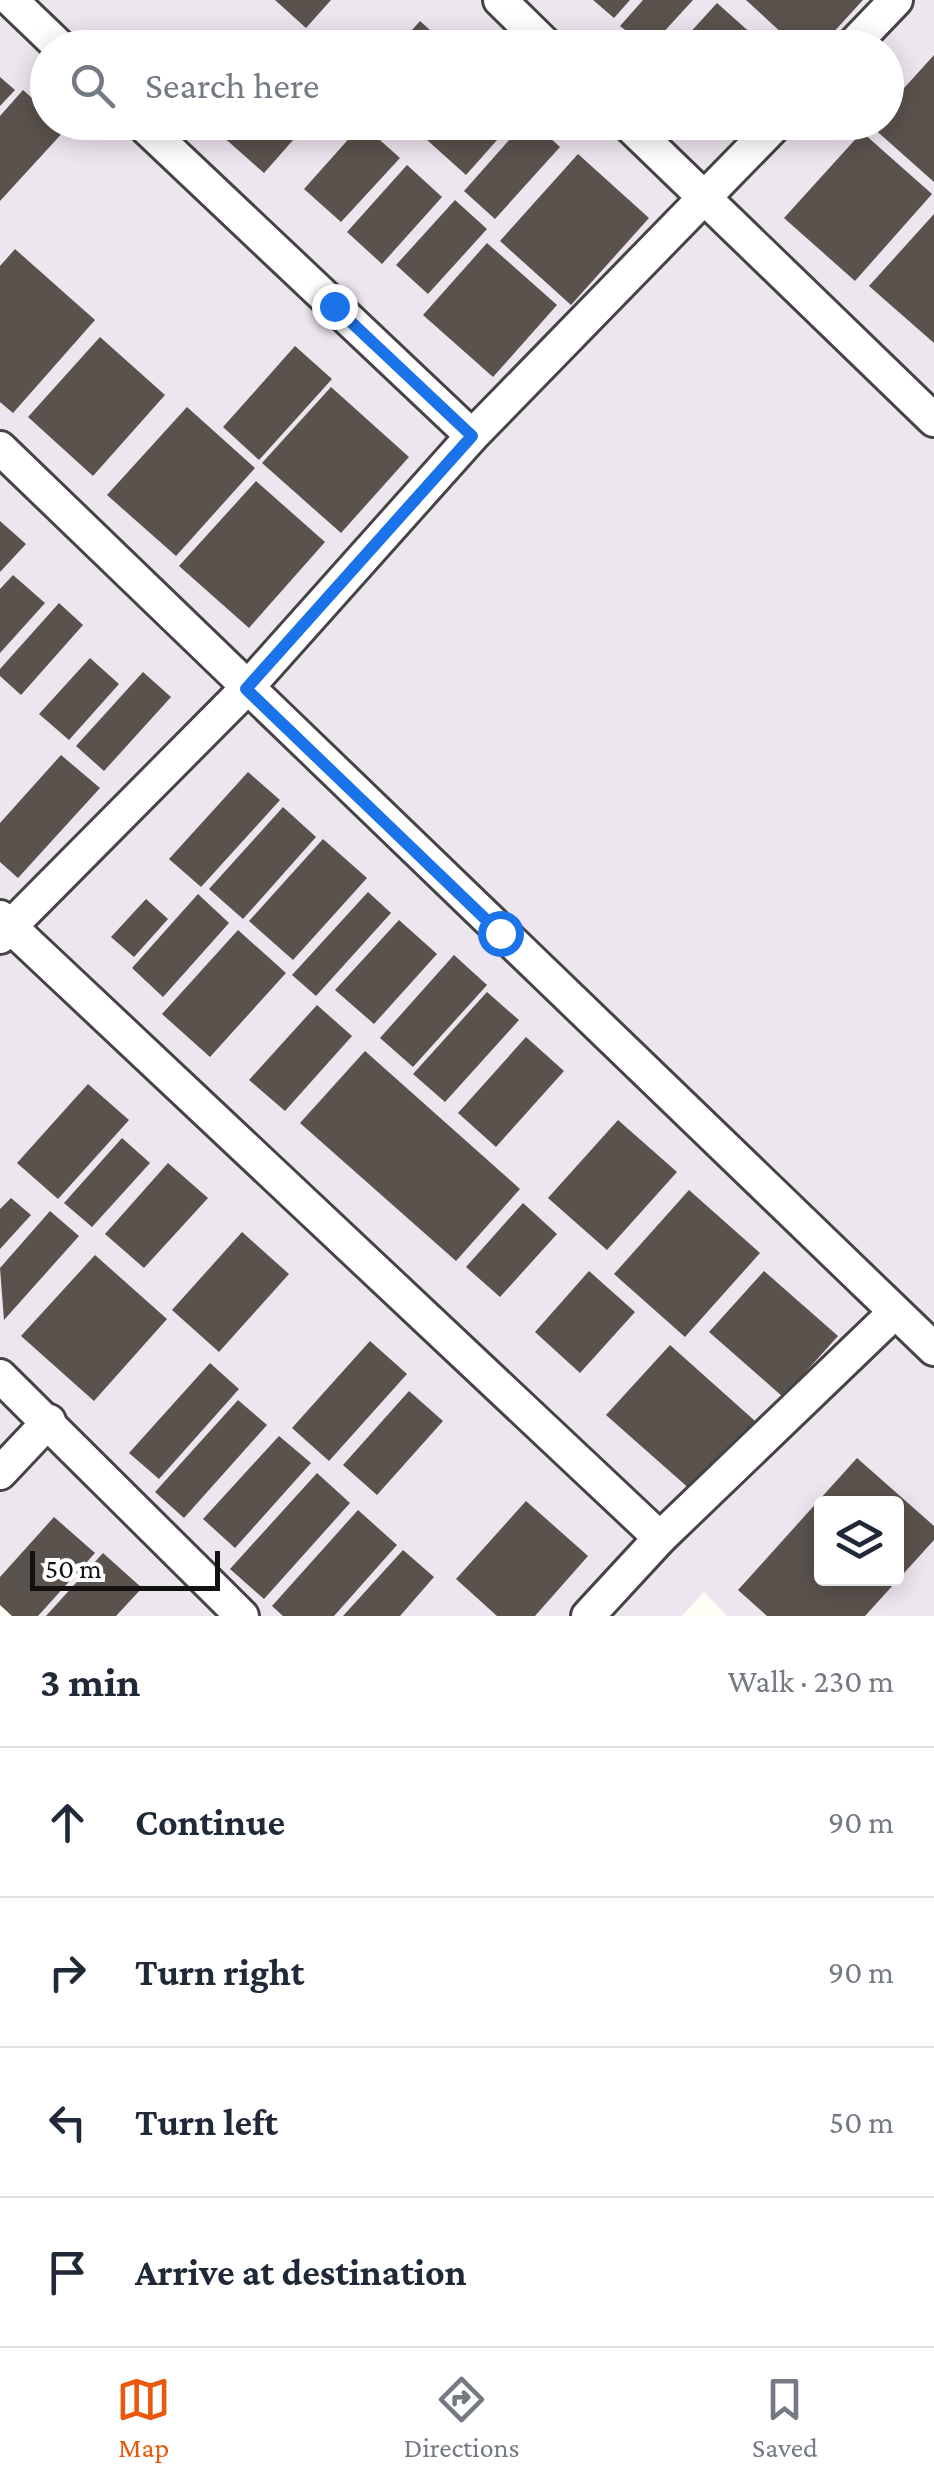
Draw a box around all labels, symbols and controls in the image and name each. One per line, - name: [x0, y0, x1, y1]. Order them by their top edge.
- search box: [30, 30, 904, 140]
- icon: search: [65, 58, 120, 113]
- text: Search here: [145, 64, 319, 106]
- route end: [312, 284, 358, 330]
- route start: [478, 911, 524, 957]
- map controls: [814, 1496, 904, 1586]
- button: layers: [814, 1496, 904, 1586]
- scale bar: [30, 1546, 220, 1590]
- text: 50 m: [45, 1553, 102, 1584]
- text: 3 min: [40, 1658, 140, 1705]
- text: Walk · 230 m: [728, 1663, 894, 1699]
- icon: ahead: [40, 1795, 95, 1850]
- text: Continue: [135, 1801, 285, 1843]
- text: 90 m: [828, 1804, 894, 1840]
- icon: right: [40, 1945, 95, 2000]
- text: Turn right: [135, 1951, 304, 1993]
- text: 90 m: [828, 1954, 894, 1990]
- icon: left: [40, 2095, 95, 2150]
- text: Turn left: [135, 2101, 278, 2143]
- text: 50 m: [829, 2104, 894, 2140]
- icon: arrive: [40, 2245, 95, 2300]
- text: Arrive at destination: [135, 2251, 467, 2293]
- tab: Map: [116, 2372, 171, 2463]
- tab: Directions: [404, 2372, 520, 2463]
- tab: Saved: [752, 2372, 818, 2463]

